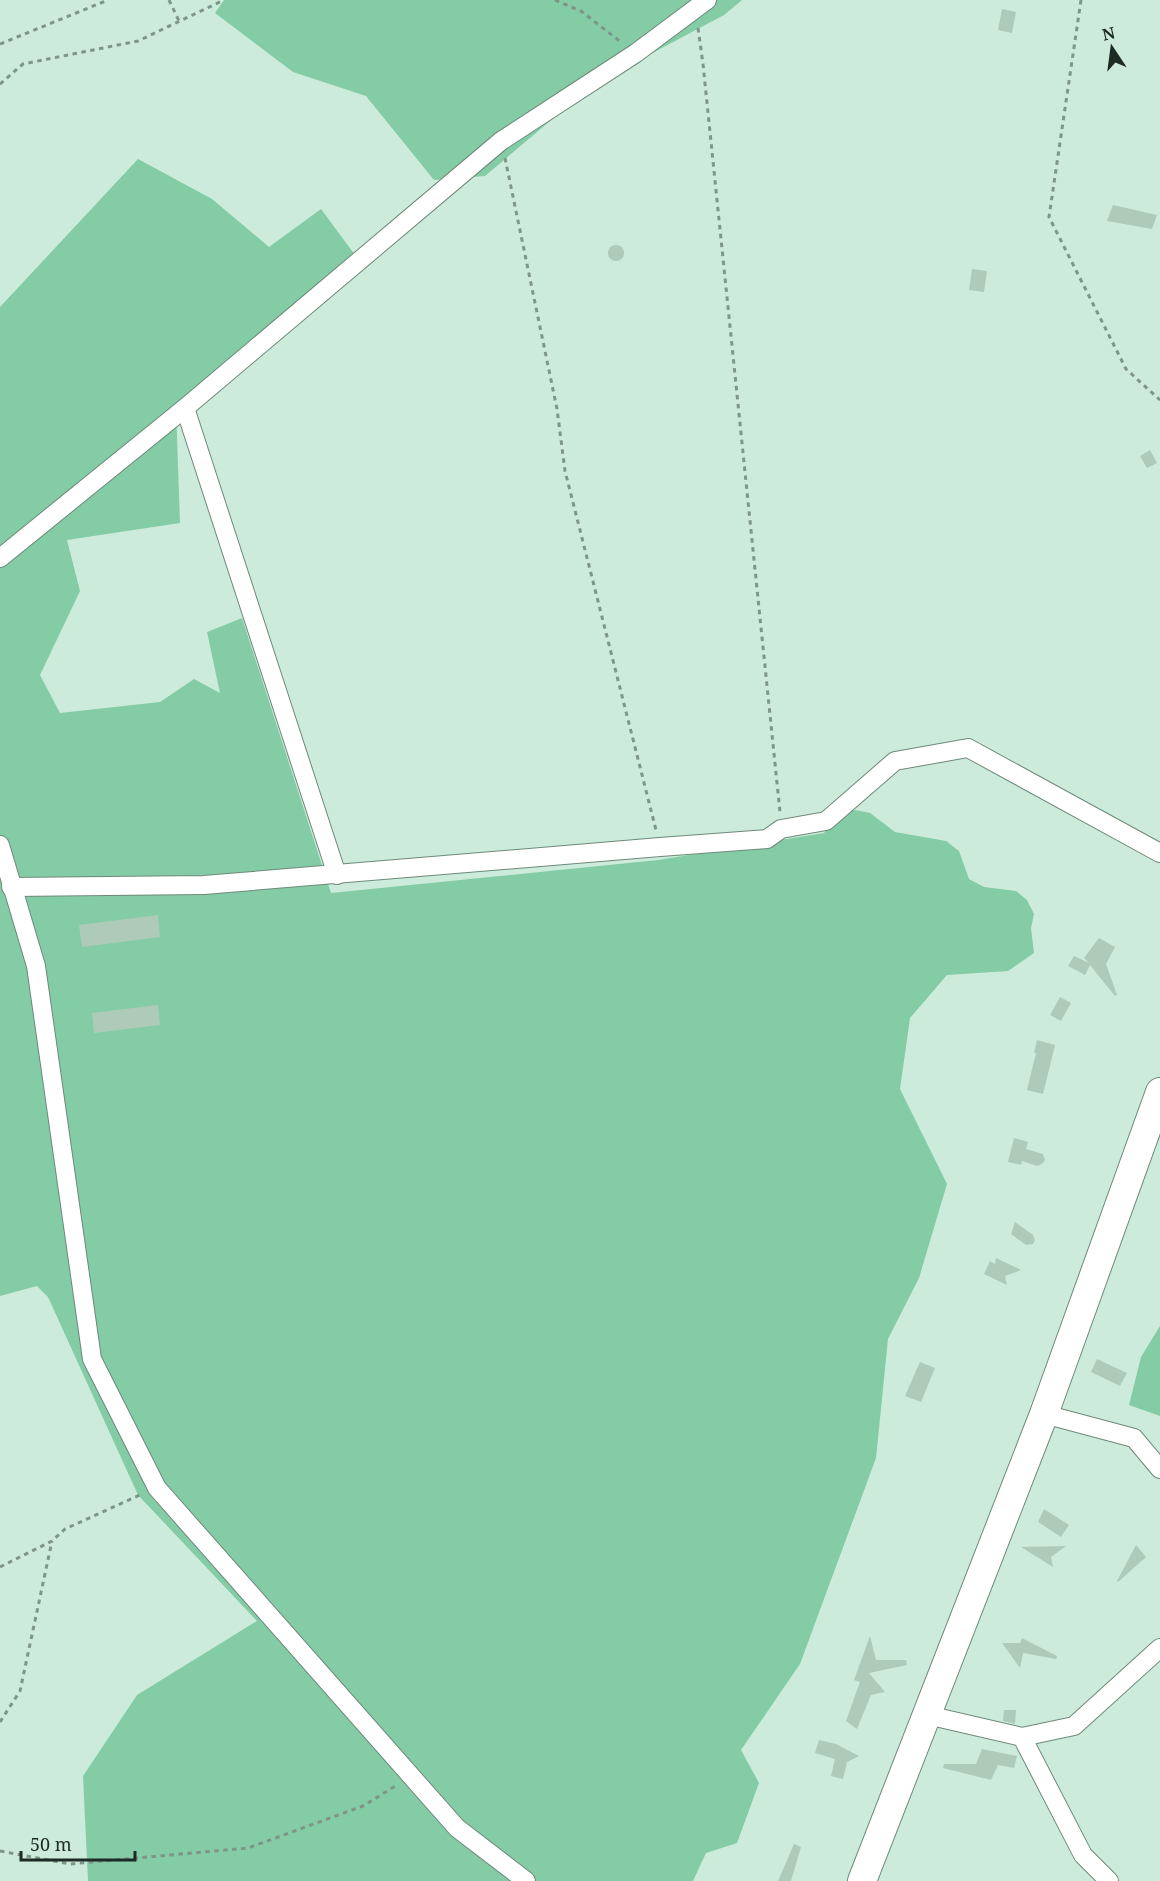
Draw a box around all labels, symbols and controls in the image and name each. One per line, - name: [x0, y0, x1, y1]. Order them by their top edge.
- north arrow: [1082, 18, 1142, 78]
- text: N: [1100, 21, 1118, 46]
- scale bar: [21, 1824, 135, 1862]
- text: 50 m: [30, 1832, 72, 1856]

